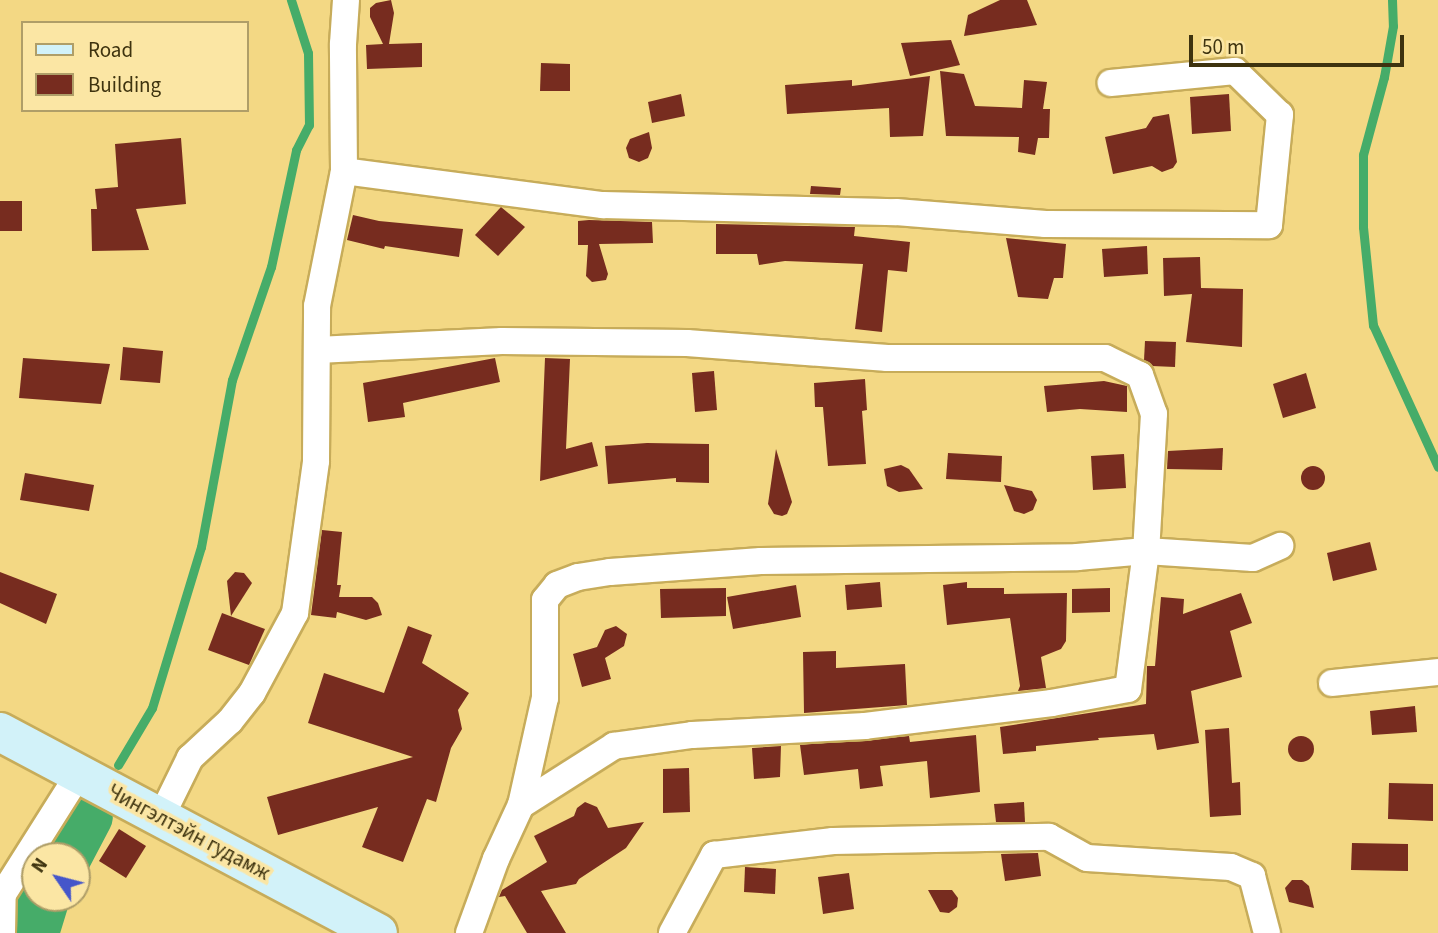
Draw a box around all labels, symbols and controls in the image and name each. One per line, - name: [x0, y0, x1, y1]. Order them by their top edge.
- legend: [21, 21, 248, 112]
- scale bar: [1193, 21, 1408, 65]
- text: 50 m: [1202, 32, 1244, 62]
- text: Road: [88, 35, 133, 65]
- text: Building: [88, 70, 161, 100]
- street label: Чингэлтэйн гудамж: [104, 779, 274, 885]
- north arrow: [21, 842, 91, 912]
- text: N: [25, 853, 55, 879]

